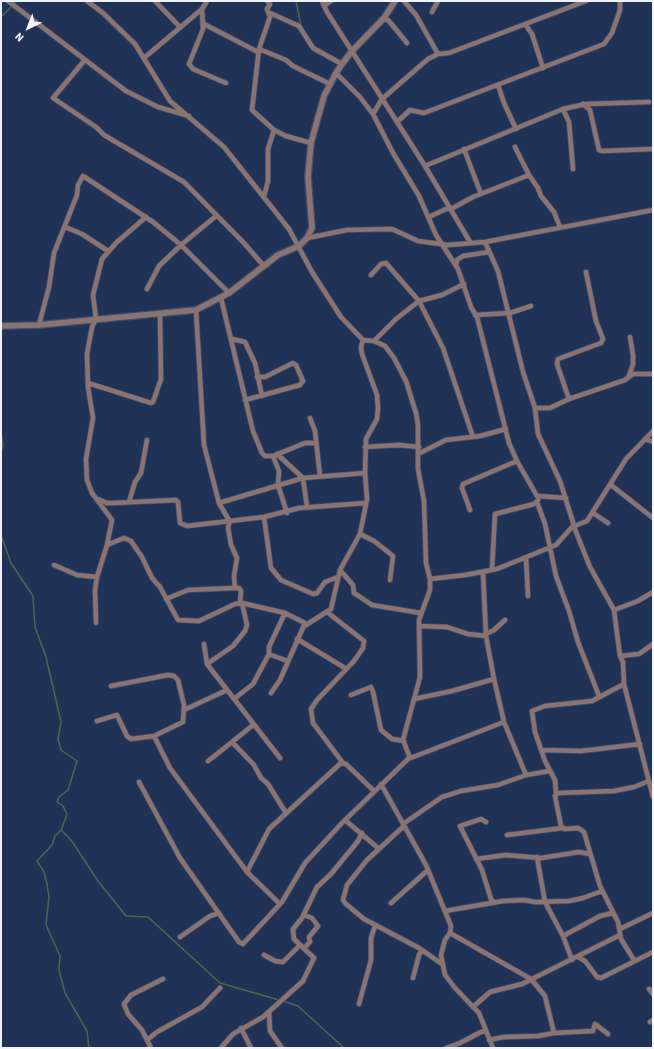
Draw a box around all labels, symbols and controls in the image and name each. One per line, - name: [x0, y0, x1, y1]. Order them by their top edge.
- north arrow: [8, 8, 48, 48]
- text: N: [12, 29, 27, 45]

